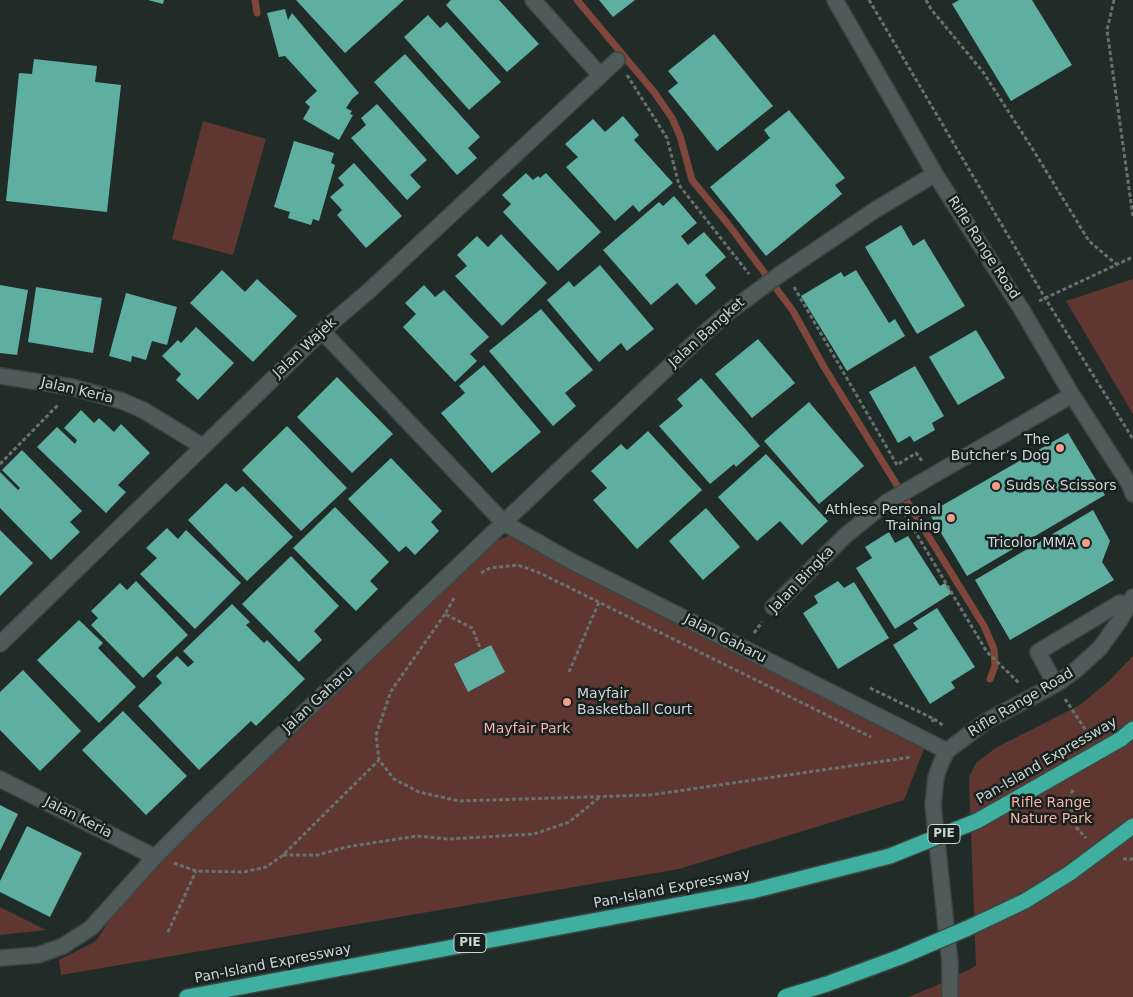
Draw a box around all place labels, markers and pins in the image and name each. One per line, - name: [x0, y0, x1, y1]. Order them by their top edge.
- place label: The Butcher’s Dog: [951, 432, 1050, 464]
- marker: The Butcher’s Dog: [1054, 442, 1066, 454]
- place label: Suds & Scissors: [1006, 478, 1116, 494]
- marker: Suds & Scissors: [990, 480, 1002, 492]
- place label: Athlese Personal Training: [825, 502, 941, 534]
- marker: Athlese Personal Training: [945, 512, 957, 524]
- place label: Tricolor MMA: [987, 535, 1076, 551]
- marker: Tricolor MMA: [1080, 537, 1092, 549]
- place label: Mayfair Basketball Court: [577, 686, 692, 719]
- marker: Mayfair Basketball Court: [561, 696, 573, 708]

